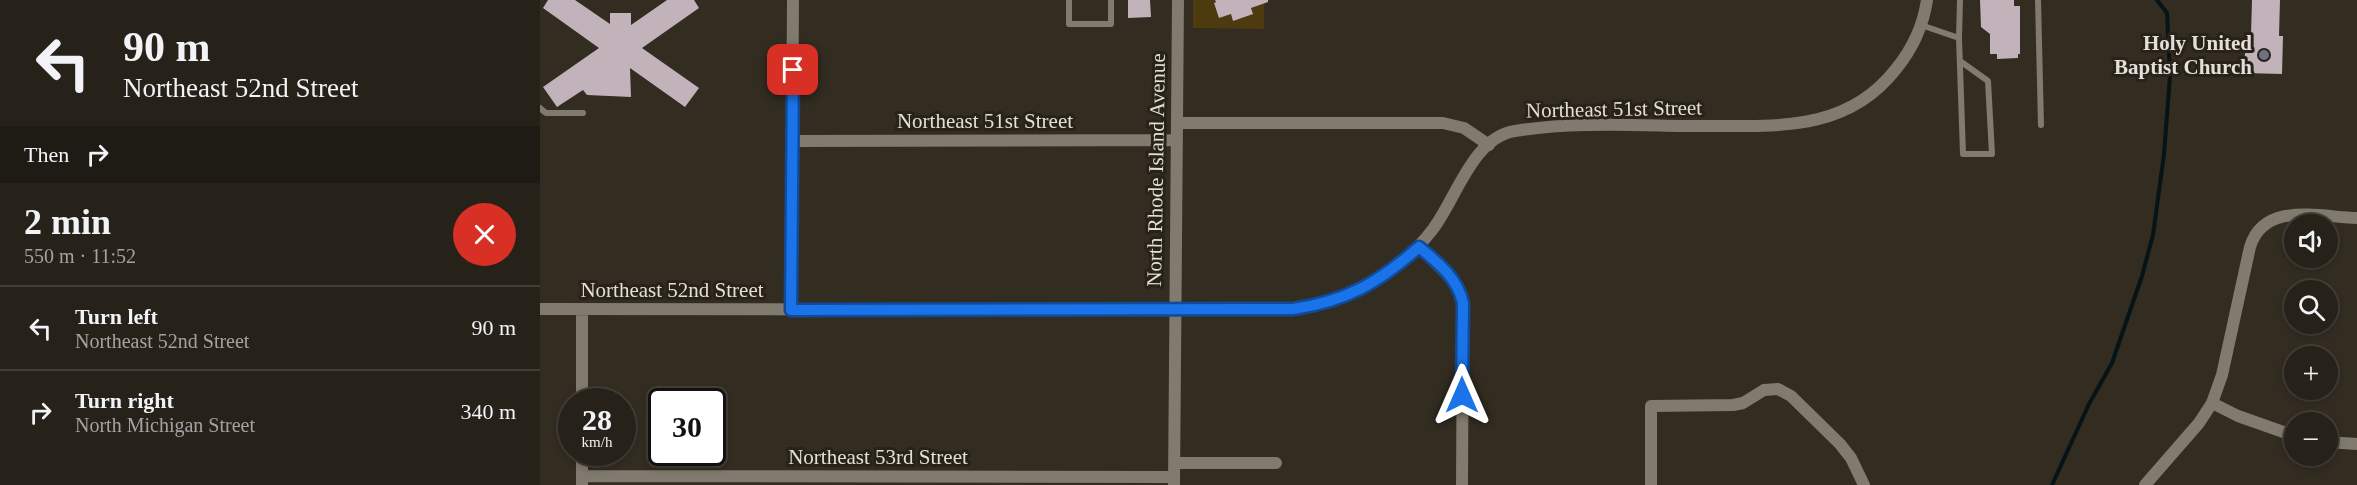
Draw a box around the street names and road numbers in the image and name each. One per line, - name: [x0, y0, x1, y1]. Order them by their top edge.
- street label: North Rhode Island Avenue: [1142, 53, 1170, 287]
- street label: Northeast 51st Street: [1526, 95, 1702, 123]
- street label: Northeast 51st Street: [897, 109, 1073, 133]
- street label: Northeast 52nd Street: [580, 278, 764, 302]
- street label: Northeast 53rd Street: [788, 445, 968, 469]

